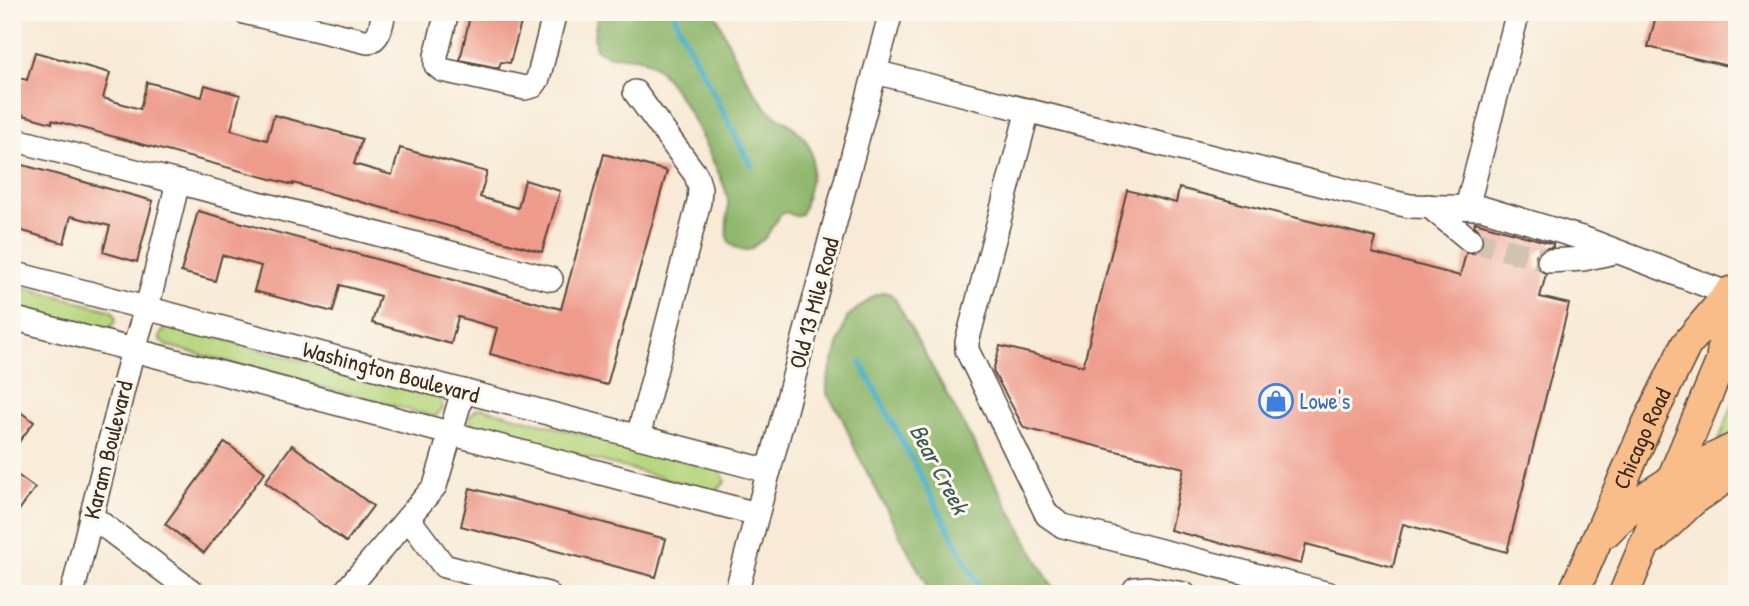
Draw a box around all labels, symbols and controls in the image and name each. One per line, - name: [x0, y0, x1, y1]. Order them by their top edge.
- street label: Old 13 Mile Road: [781, 234, 846, 372]
- street label: Washington Boulevard: [299, 333, 483, 410]
- street label: Karam Boulevard: [75, 378, 140, 522]
- shop icon: Lowe's: [1257, 382, 1295, 420]
- street label: Chicago Road: [1605, 382, 1678, 494]
- place label: Lowe's: [1300, 385, 1350, 416]
- water label: Bear Creek: [903, 418, 978, 521]

